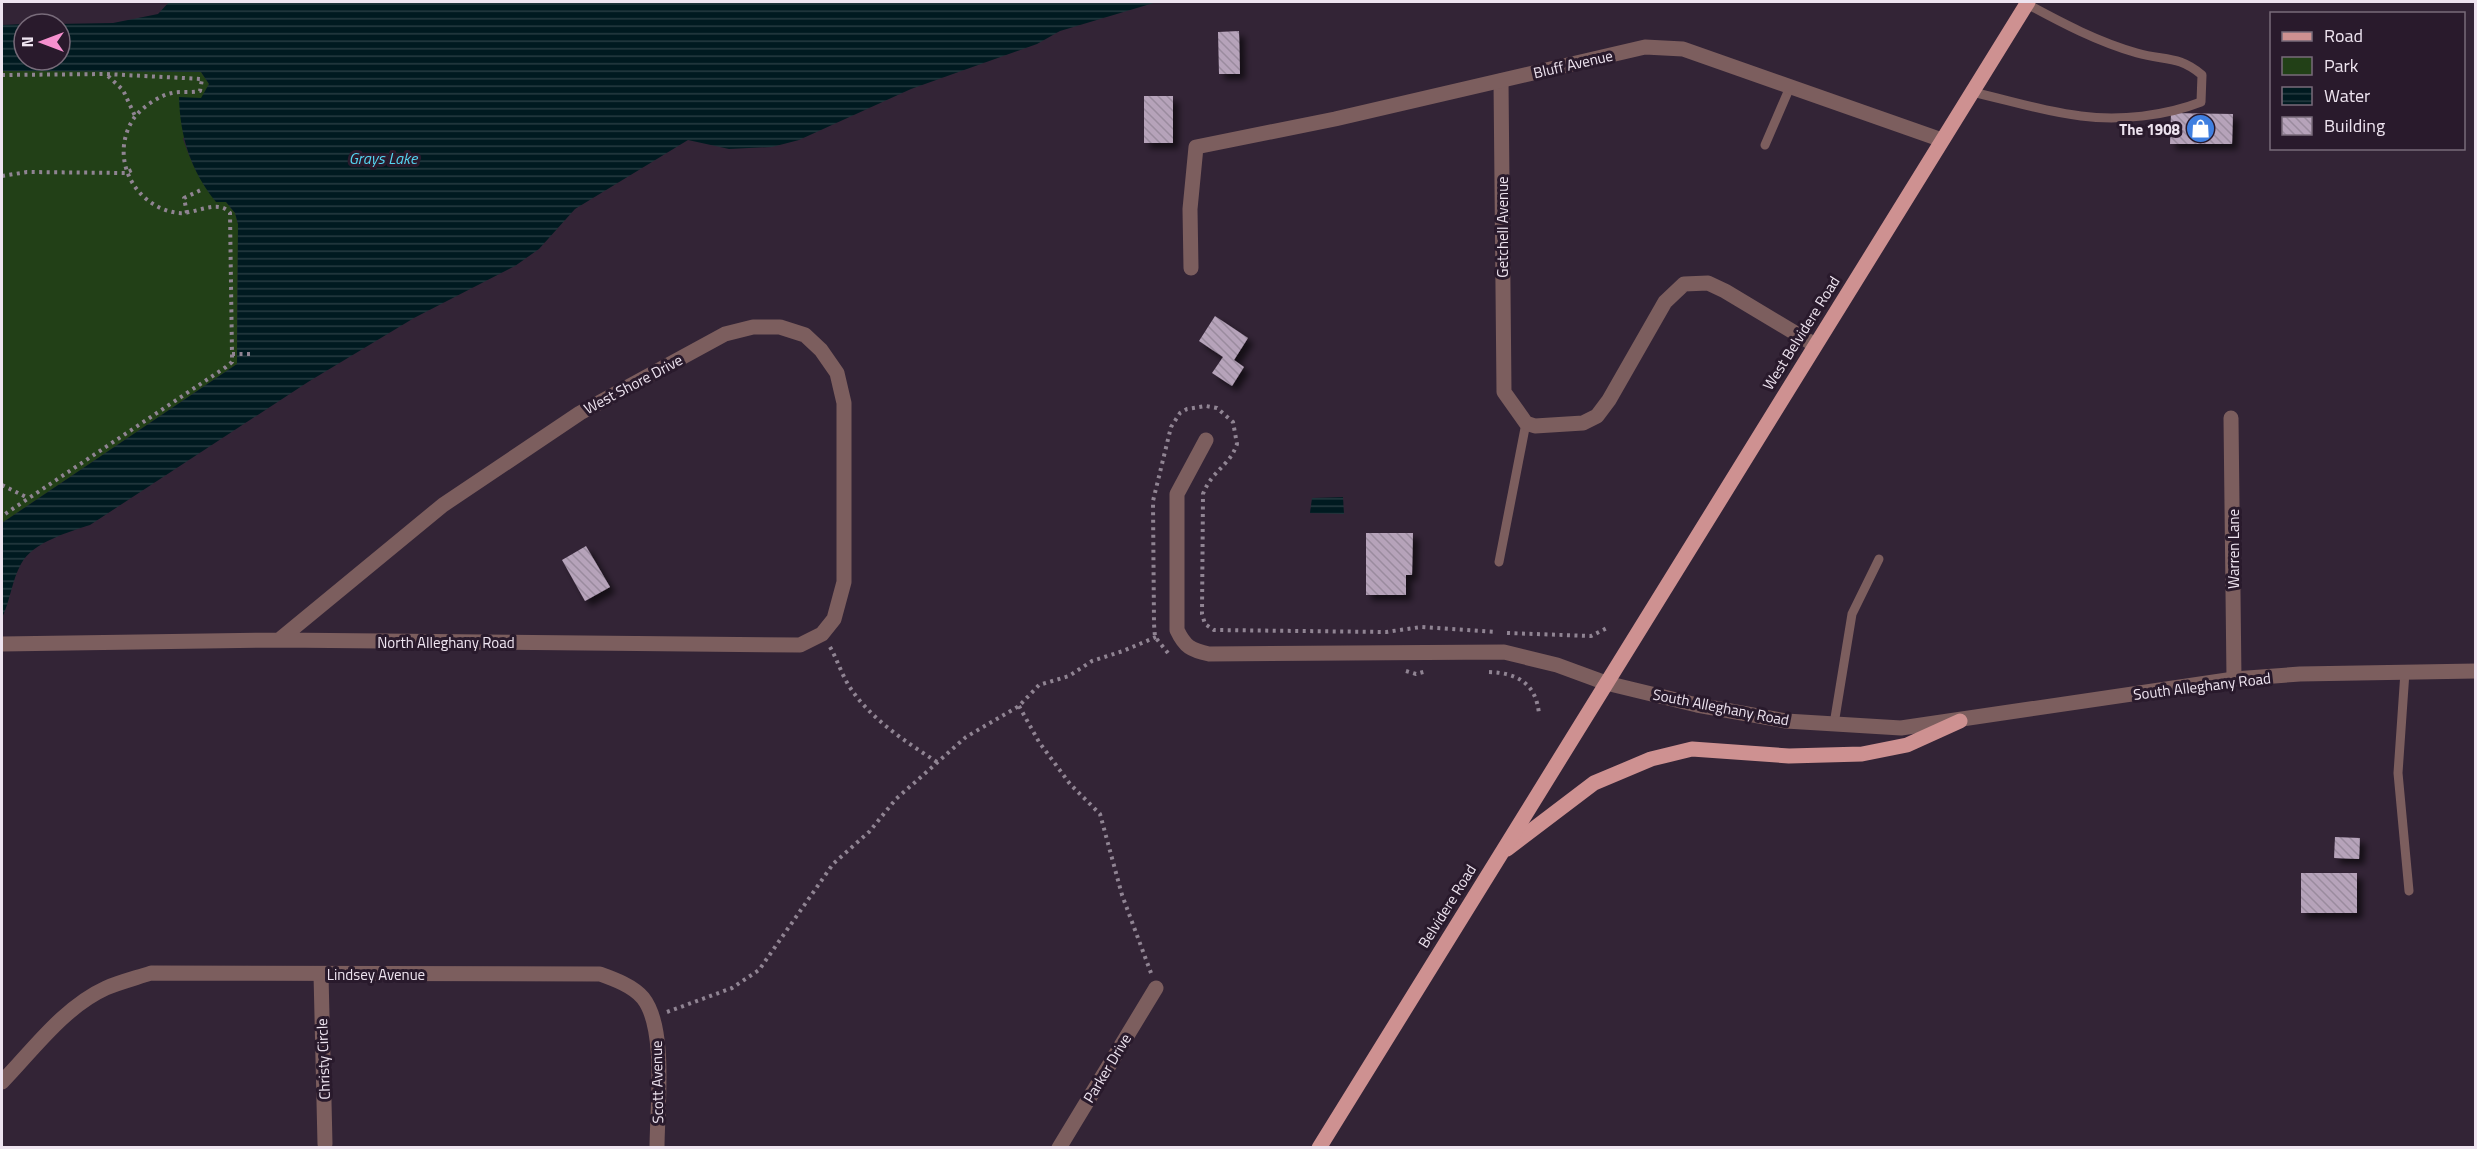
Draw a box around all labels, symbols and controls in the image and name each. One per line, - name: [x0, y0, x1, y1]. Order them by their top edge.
- north arrow: [12, 12, 72, 72]
- legend: [2270, 12, 2465, 150]
- text: Road: [2324, 22, 2363, 49]
- text: N: [15, 36, 39, 48]
- street label: Bluff Avenue: [1531, 44, 1615, 84]
- text: Park: [2324, 52, 2359, 79]
- text: Water: [2324, 82, 2370, 109]
- text: Building: [2324, 112, 2385, 139]
- shop icon: The 1908: [2185, 113, 2217, 145]
- place label: The 1908: [2119, 118, 2180, 141]
- water label: Grays Lake: [349, 146, 419, 170]
- street label: Getchell Avenue: [1491, 176, 1514, 278]
- street label: West Belvidere Road: [1757, 271, 1845, 395]
- street label: West Shore Drive: [580, 348, 686, 420]
- street label: Warren Lane: [2222, 509, 2245, 589]
- street label: North Alleghany Road: [377, 631, 515, 654]
- street label: South Alleghany Road: [2132, 666, 2272, 706]
- street label: South Alleghany Road: [1651, 683, 1791, 731]
- street label: Belvidere Road: [1412, 860, 1482, 952]
- street label: Lindsey Avenue: [327, 963, 425, 986]
- street label: Christy Circle: [310, 1018, 336, 1100]
- street label: Parker Drive: [1077, 1029, 1137, 1107]
- street label: Scott Avenue: [645, 1040, 669, 1124]

